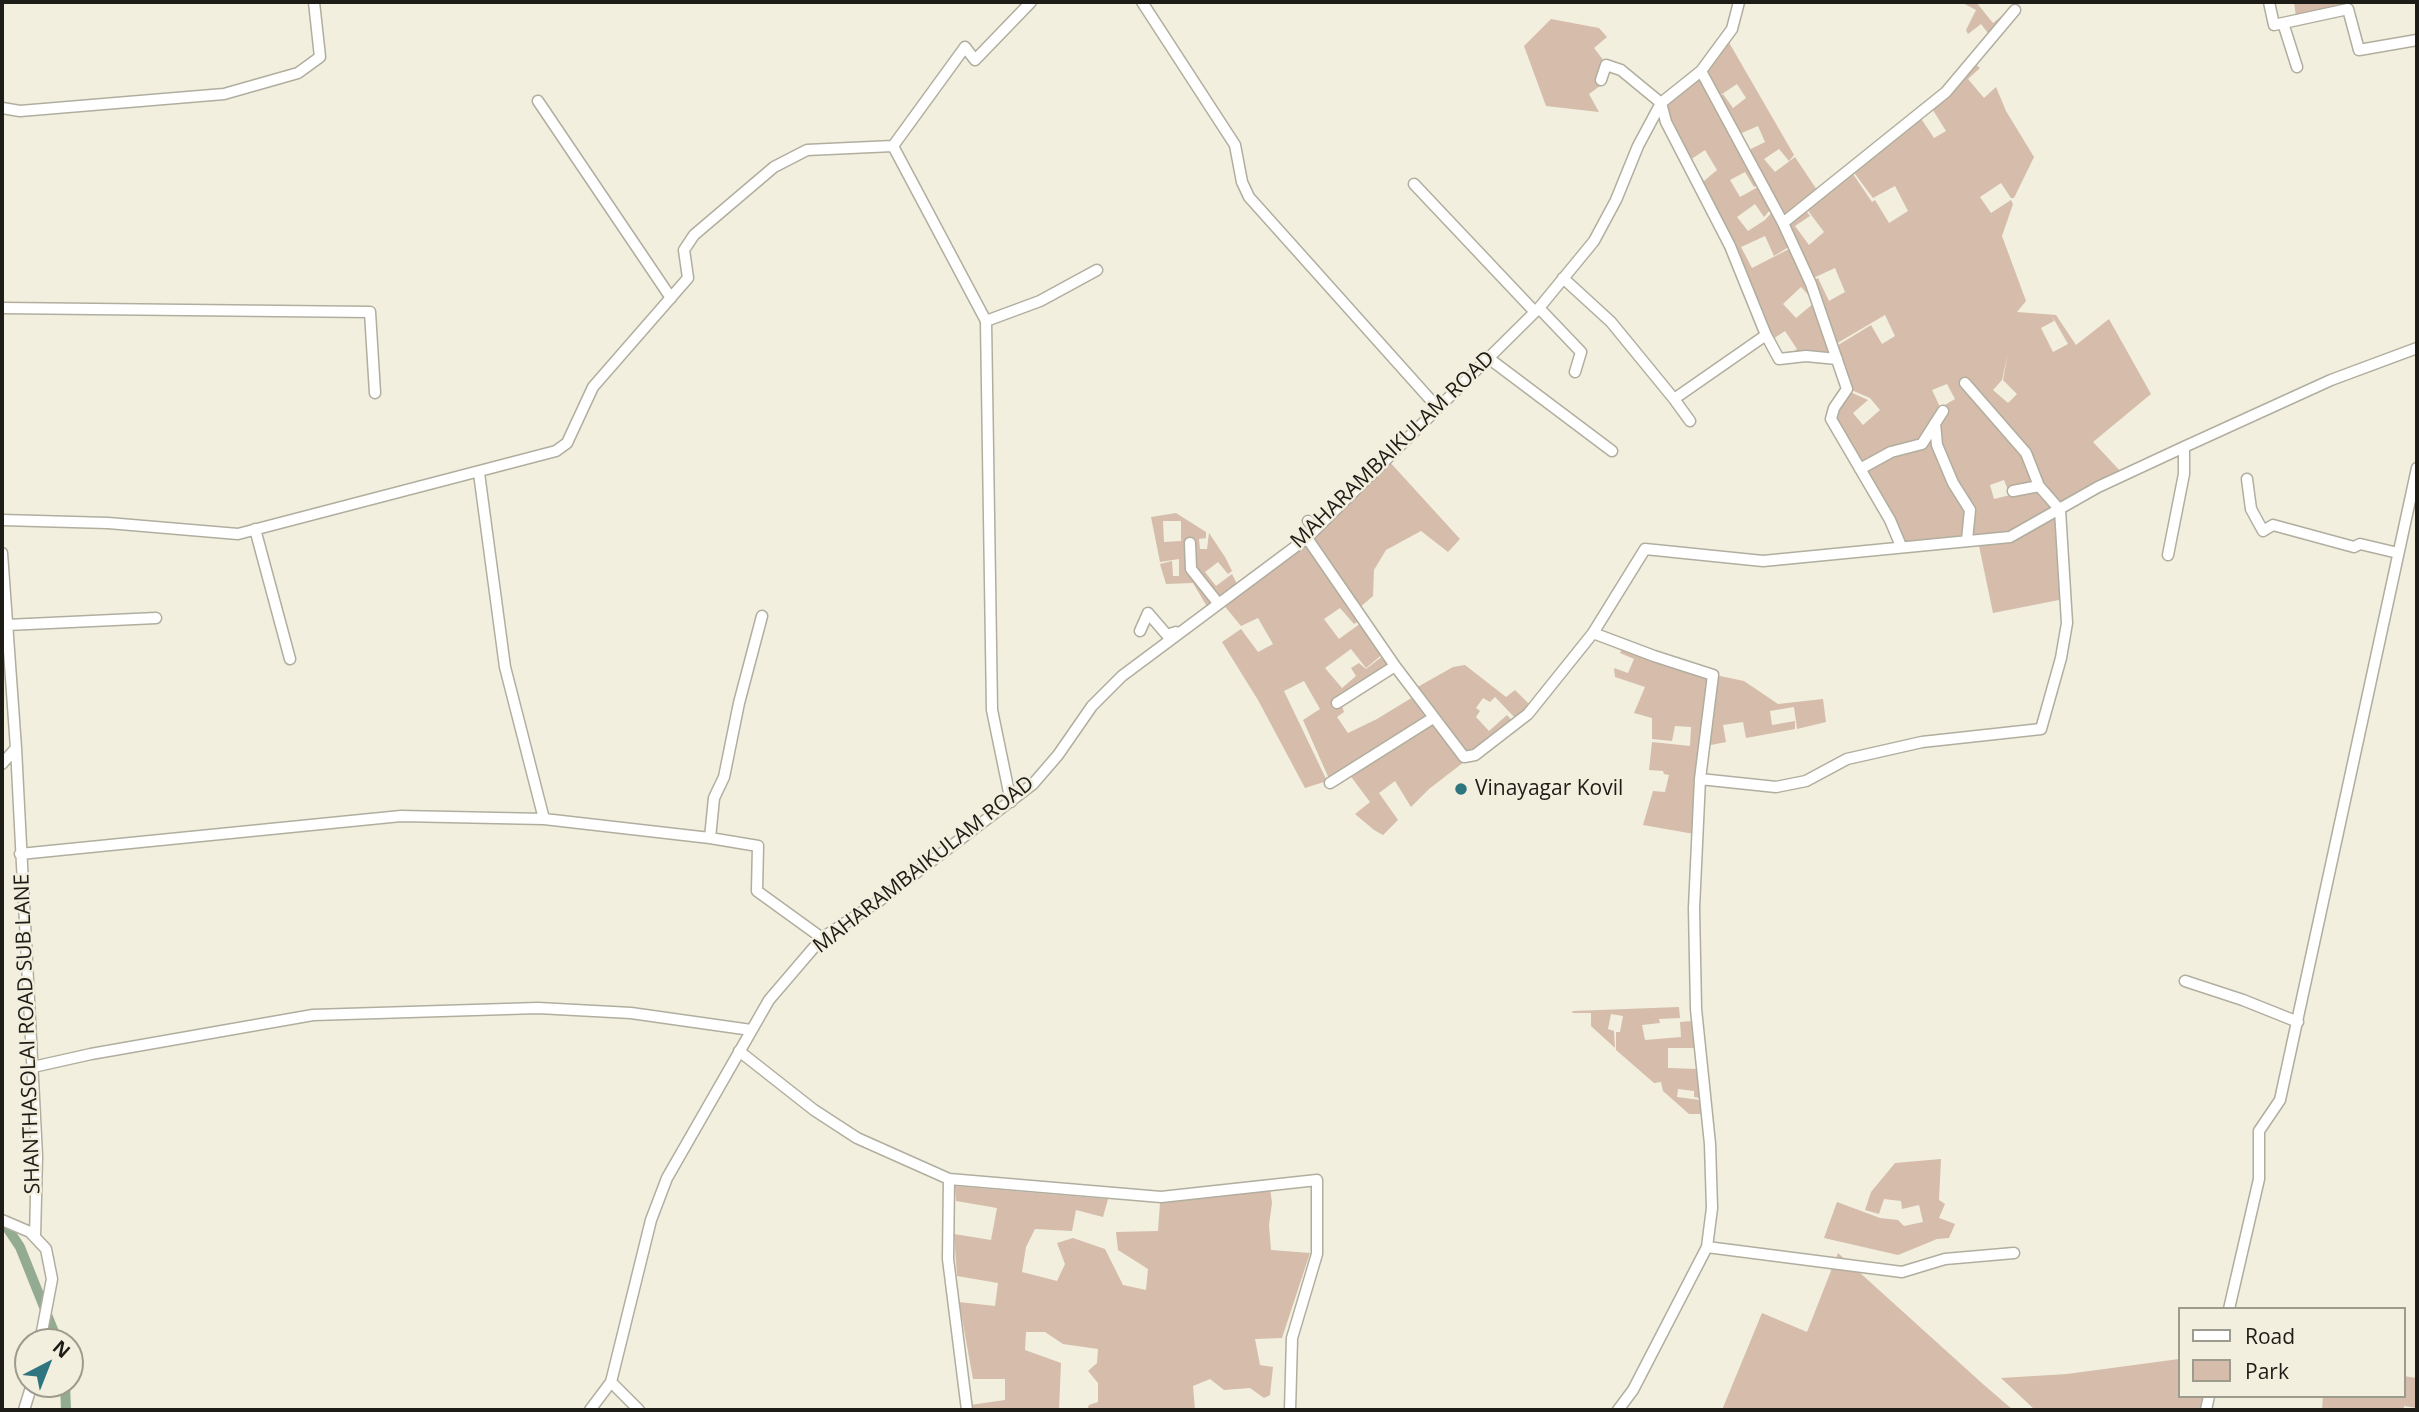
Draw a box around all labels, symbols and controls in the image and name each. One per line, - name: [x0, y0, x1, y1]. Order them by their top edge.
- street label: MAHARAMBAIKULAM ROAD: [1286, 346, 1500, 554]
- street label: MAHARAMBAIKULAM ROAD: [809, 771, 1039, 959]
- place label: Vinayagar Kovil: [1475, 776, 1623, 802]
- marker: Vinayagar Kovil: [1453, 781, 1469, 797]
- street label: SHANTHASOLAI ROAD SUB LANE: [10, 873, 46, 1195]
- legend: [2178, 1307, 2405, 1398]
- text: Road: [2245, 1322, 2295, 1350]
- north arrow: [14, 1328, 84, 1398]
- text: N: [47, 1334, 76, 1364]
- text: Park: [2245, 1357, 2289, 1385]

